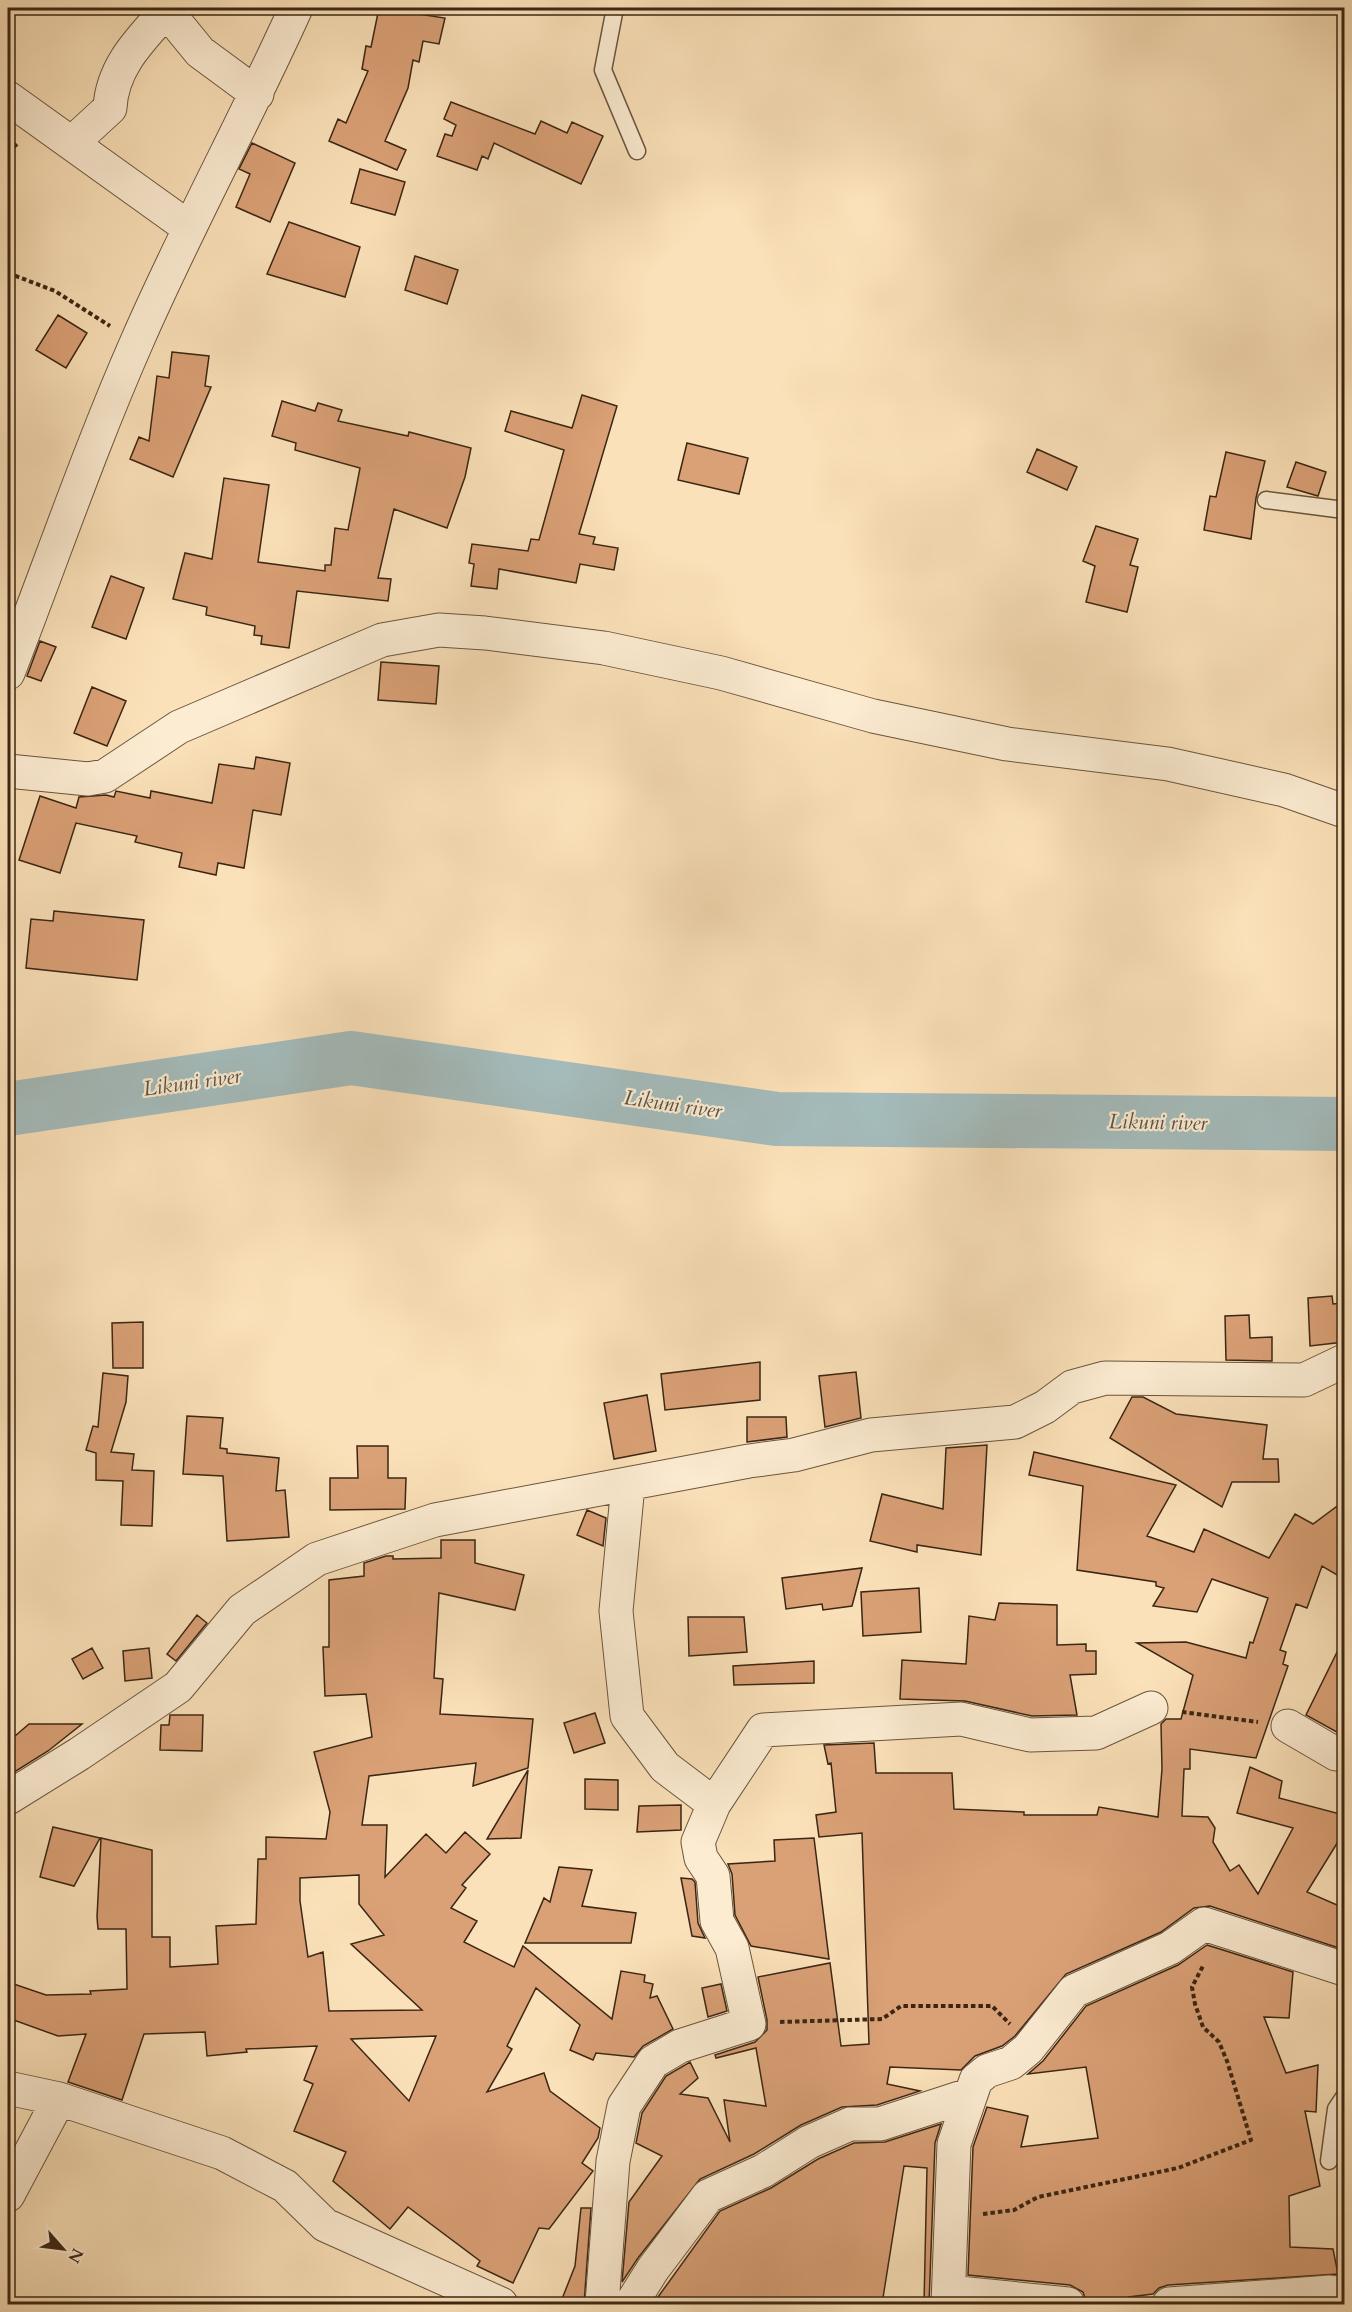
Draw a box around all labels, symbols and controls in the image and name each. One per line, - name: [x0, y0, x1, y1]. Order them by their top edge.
- water label: Likuni river: [141, 1061, 244, 1104]
- water label: Likuni river: [622, 1083, 725, 1126]
- water label: Likuni river: [1108, 1107, 1209, 1138]
- north arrow: [33, 2219, 93, 2279]
- text: N: [62, 2244, 88, 2267]

